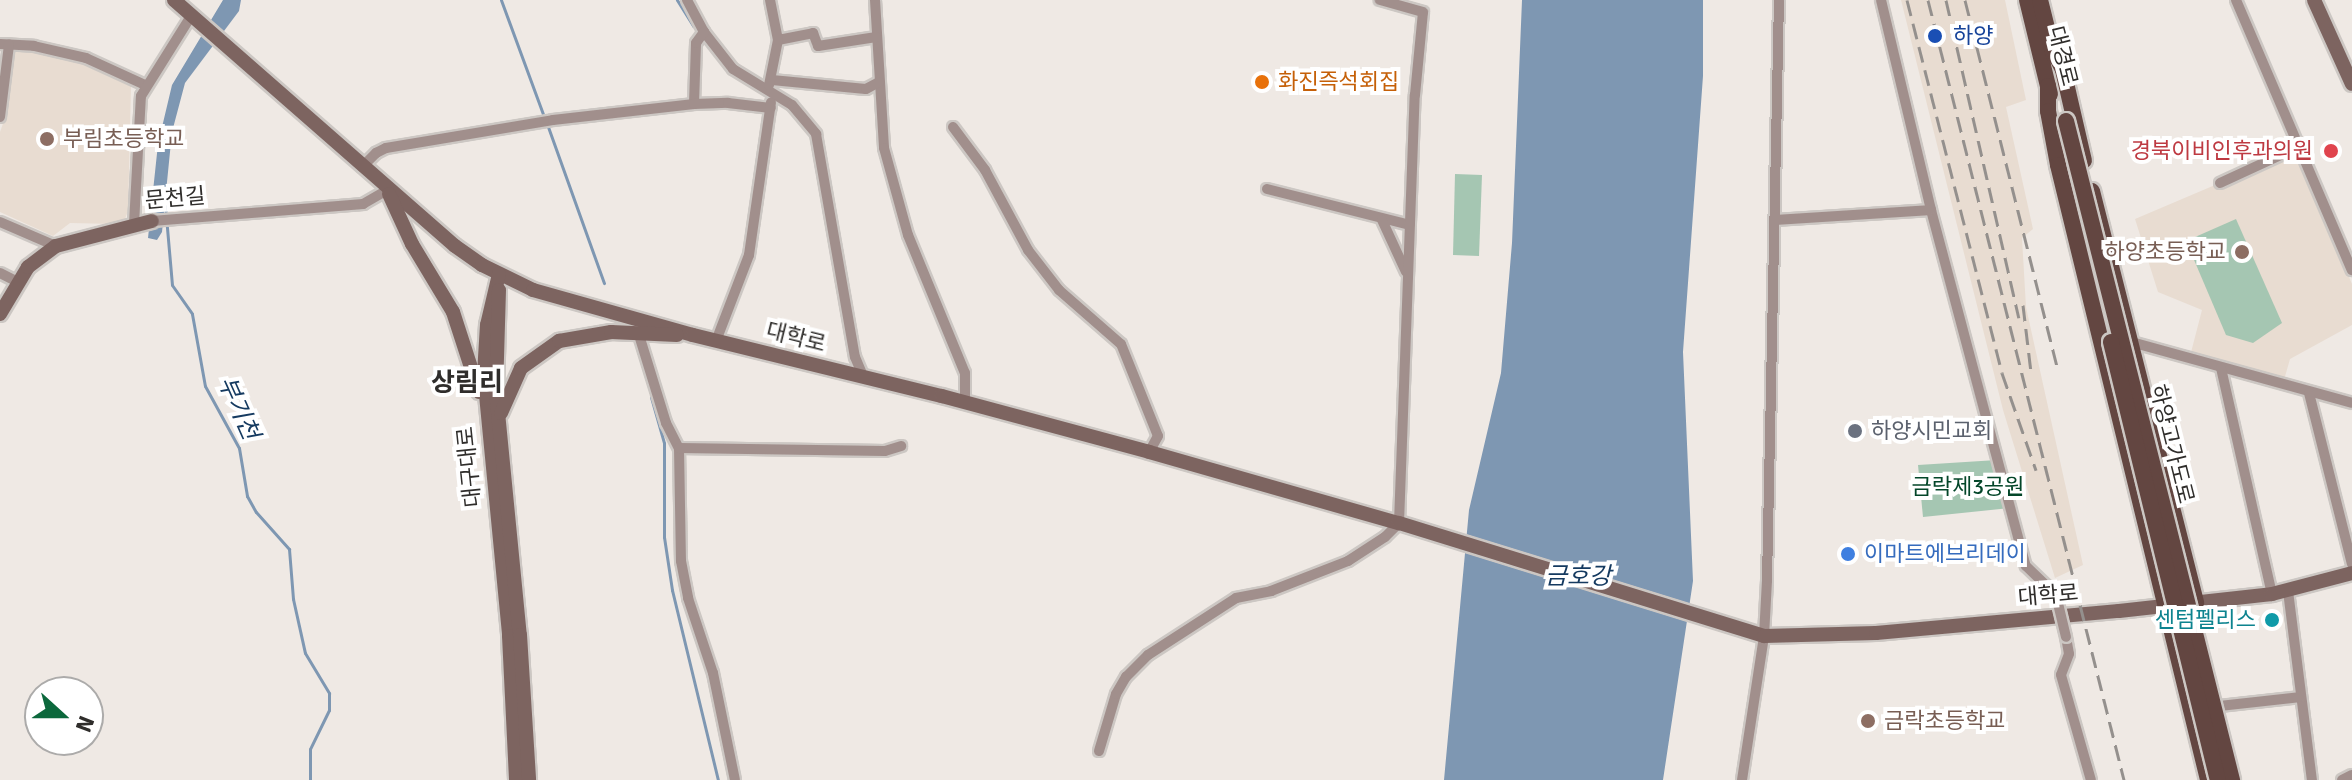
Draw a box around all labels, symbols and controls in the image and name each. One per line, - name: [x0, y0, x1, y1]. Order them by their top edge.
- place label: 하양: [1953, 23, 1993, 49]
- street label: 대경로: [2043, 23, 2083, 89]
- marker: 하양: [1924, 25, 1946, 47]
- place label: 화진즉석회집: [1278, 69, 1399, 95]
- marker: 화진즉석회집: [1253, 73, 1271, 91]
- place label: 부림초등학교: [63, 126, 184, 152]
- marker: 부림초등학교: [38, 130, 56, 148]
- place label: 경북이비인후과의원: [2131, 138, 2313, 164]
- marker: 경북이비인후과의원: [2320, 140, 2342, 162]
- street label: 문천길: [144, 182, 206, 214]
- place label: 하양초등학교: [2105, 239, 2226, 265]
- marker: 하양초등학교: [2233, 243, 2251, 261]
- street label: 대학로: [763, 317, 829, 357]
- district label: 상림리: [431, 368, 503, 400]
- water label: 부기천: [211, 372, 265, 444]
- street label: 하양고가도로: [2145, 382, 2199, 506]
- place label: 하양시민교회: [1871, 418, 1992, 444]
- marker: 하양시민교회: [1846, 422, 1864, 440]
- street label: 대구대로: [452, 425, 486, 509]
- park label: 금락제3공원: [1911, 474, 2025, 500]
- place label: 이마트에브리데이: [1864, 541, 2026, 567]
- marker: 이마트에브리데이: [1839, 545, 1857, 563]
- water label: 금호강: [1545, 563, 1611, 591]
- street label: 대학로: [2017, 579, 2079, 611]
- place label: 센텀펠리스: [2155, 607, 2256, 633]
- marker: 센텀펠리스: [2263, 611, 2281, 629]
- north arrow: [24, 676, 104, 756]
- place label: 금락초등학교: [1884, 708, 2005, 734]
- text: N: [70, 712, 100, 736]
- marker: 금락초등학교: [1859, 712, 1877, 730]

